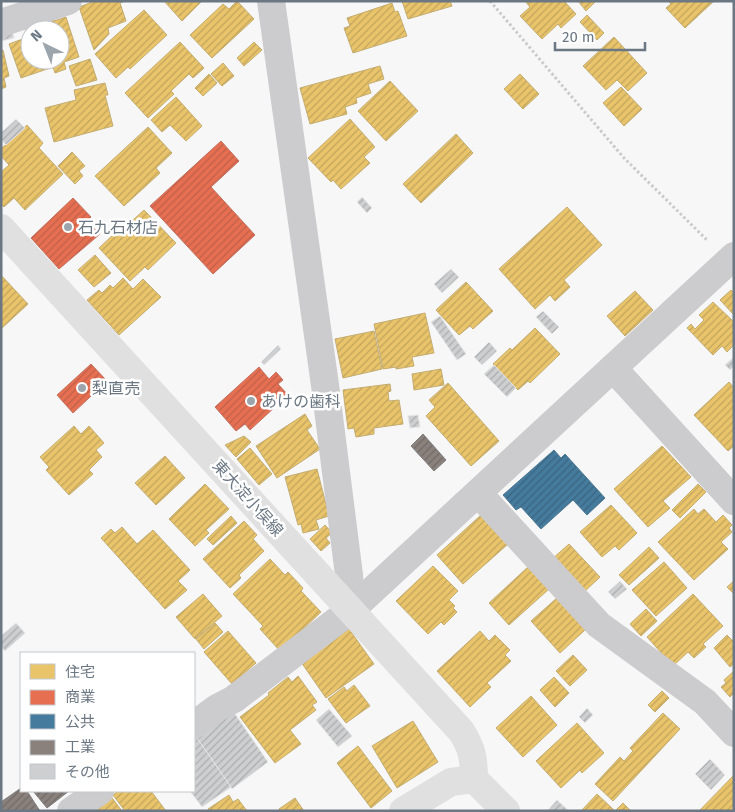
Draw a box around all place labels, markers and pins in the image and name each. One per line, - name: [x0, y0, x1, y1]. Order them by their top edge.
- place label: 石九石材店: [78, 218, 158, 237]
- marker: 石九石材店: [62, 221, 74, 233]
- place label: 梨直売: [92, 379, 140, 398]
- marker: 梨直売: [76, 382, 88, 394]
- place label: あけの歯科: [261, 392, 341, 411]
- marker: あけの歯科: [245, 395, 257, 407]

